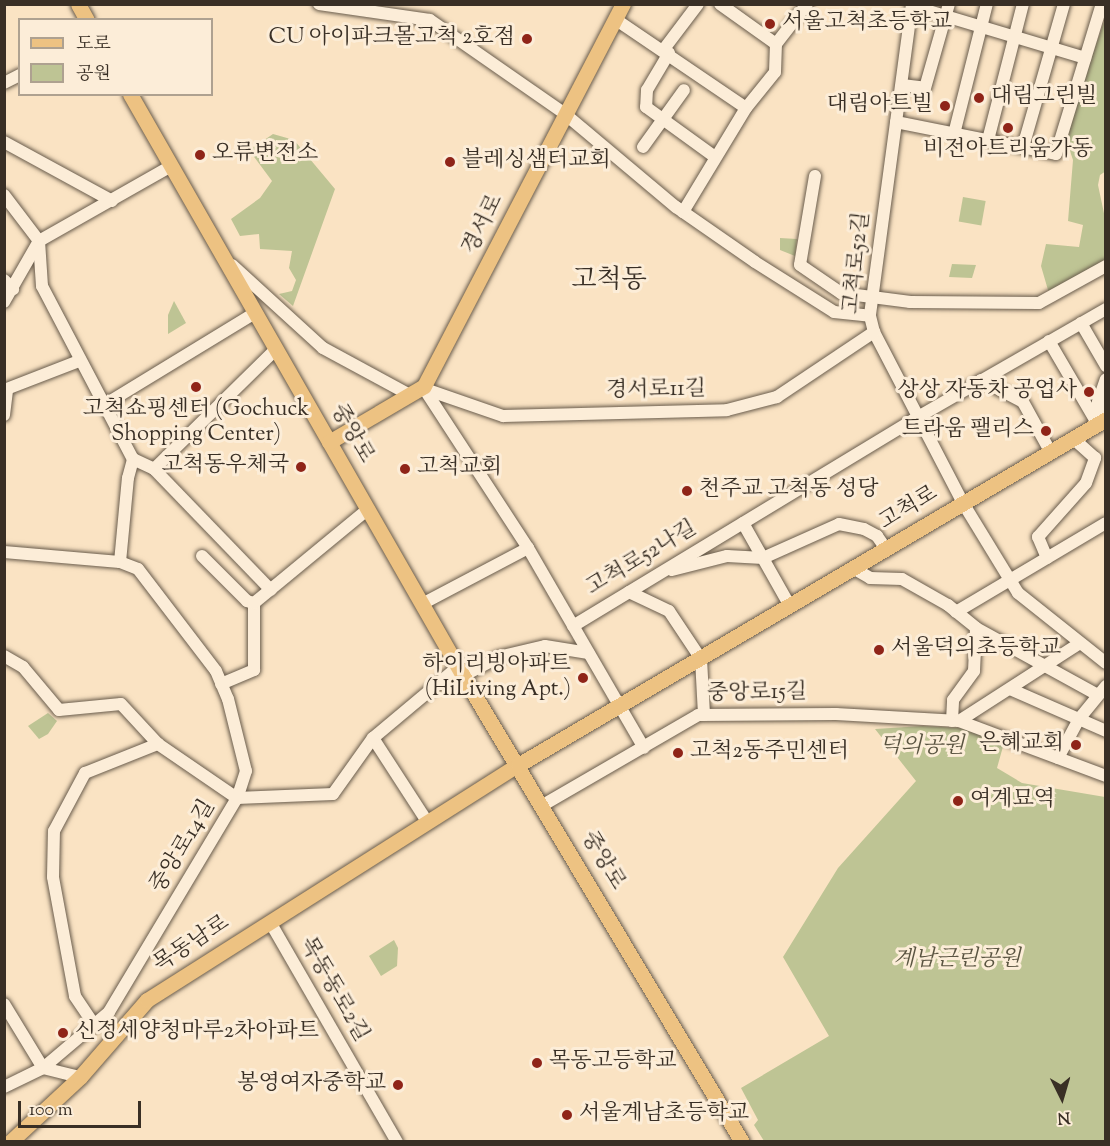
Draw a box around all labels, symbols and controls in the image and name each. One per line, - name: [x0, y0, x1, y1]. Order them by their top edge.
- place label: 서울고척초등학교: [782, 11, 952, 37]
- marker: 서울고척초등학교: [763, 17, 777, 31]
- legend: [18, 18, 213, 96]
- place label: CU 아이파크몰고척 2호점: [268, 26, 515, 52]
- text: 도로: [76, 32, 111, 58]
- marker: CU 아이파크몰고척 2호점: [520, 32, 534, 46]
- text: 공원: [76, 62, 111, 88]
- place label: 대림그린빌: [991, 85, 1097, 111]
- marker: 대림그린빌: [972, 91, 986, 105]
- place label: 대림아트빌: [827, 93, 933, 119]
- marker: 대림아트빌: [938, 99, 952, 113]
- marker: 비전아트리움가동: [1001, 121, 1015, 135]
- place label: 비전아트리움가동: [923, 138, 1093, 164]
- place label: 오류변전소: [212, 142, 318, 168]
- marker: 오류변전소: [193, 148, 207, 162]
- place label: 블레싱샘터교회: [462, 149, 611, 175]
- marker: 블레싱샘터교회: [443, 155, 457, 169]
- street label: 경서로: [458, 191, 510, 259]
- street label: 고척로52길: [839, 210, 877, 316]
- district label: 고척동: [571, 265, 647, 297]
- street label: 경서로11길: [606, 377, 706, 405]
- place label: 상상 자동차 공업사: [898, 379, 1077, 405]
- marker: 고척쇼핑센터 (Gochuck Shopping Center): [189, 380, 203, 394]
- marker: 상상 자동차 공업사: [1082, 385, 1096, 399]
- place label: 고척쇼핑센터 (Gochuck Shopping Center): [83, 397, 309, 448]
- street label: 중앙로: [324, 400, 378, 468]
- place label: 트라움 팰리스: [902, 418, 1034, 444]
- marker: 트라움 팰리스: [1039, 424, 1053, 438]
- place label: 고척동우체국: [161, 454, 289, 480]
- place label: 고척교회: [417, 456, 502, 482]
- marker: 고척동우체국: [294, 460, 308, 474]
- marker: 고척교회: [398, 462, 412, 476]
- place label: 천주교 고척동 성당: [699, 478, 878, 504]
- street label: 고척로: [875, 481, 943, 537]
- marker: 천주교 고척동 성당: [680, 484, 694, 498]
- street label: 고척로52나길: [582, 516, 702, 602]
- place label: 서울덕의초등학교: [891, 637, 1061, 663]
- marker: 서울덕의초등학교: [872, 643, 886, 657]
- place label: 하이리빙아파트 (HiLiving Apt.): [422, 652, 571, 704]
- marker: 하이리빙아파트 (HiLiving Apt.): [576, 671, 590, 685]
- street label: 중앙로15길: [707, 680, 807, 708]
- place label: 은혜교회: [979, 732, 1064, 758]
- park label: 덕의공원: [879, 735, 965, 761]
- marker: 은혜교회: [1069, 738, 1083, 752]
- place label: 고척2동주민센터: [690, 740, 849, 766]
- marker: 고척2동주민센터: [671, 746, 685, 760]
- place label: 여계묘역: [970, 788, 1055, 814]
- marker: 여계묘역: [951, 794, 965, 808]
- street label: 중앙로14길: [146, 796, 222, 898]
- street label: 중앙로: [574, 827, 630, 895]
- street label: 목동남로: [149, 911, 235, 979]
- street label: 목동동로2길: [292, 933, 374, 1047]
- park label: 계남근린공원: [893, 948, 1021, 974]
- place label: 신정세양청마루2차아파트: [75, 1020, 319, 1046]
- marker: 신정세양청마루2차아파트: [56, 1026, 70, 1040]
- place label: 목동고등학교: [549, 1050, 677, 1076]
- marker: 목동고등학교: [530, 1056, 544, 1070]
- north arrow: [1032, 1068, 1092, 1128]
- place label: 봉영여자중학교: [237, 1072, 386, 1098]
- marker: 봉영여자중학교: [391, 1078, 405, 1092]
- scale bar: [21, 1089, 144, 1127]
- text: 100 m: [29, 1098, 73, 1124]
- place label: 서울계남초등학교: [579, 1102, 749, 1128]
- text: N: [1056, 1104, 1071, 1128]
- marker: 서울계남초등학교: [560, 1108, 574, 1122]

